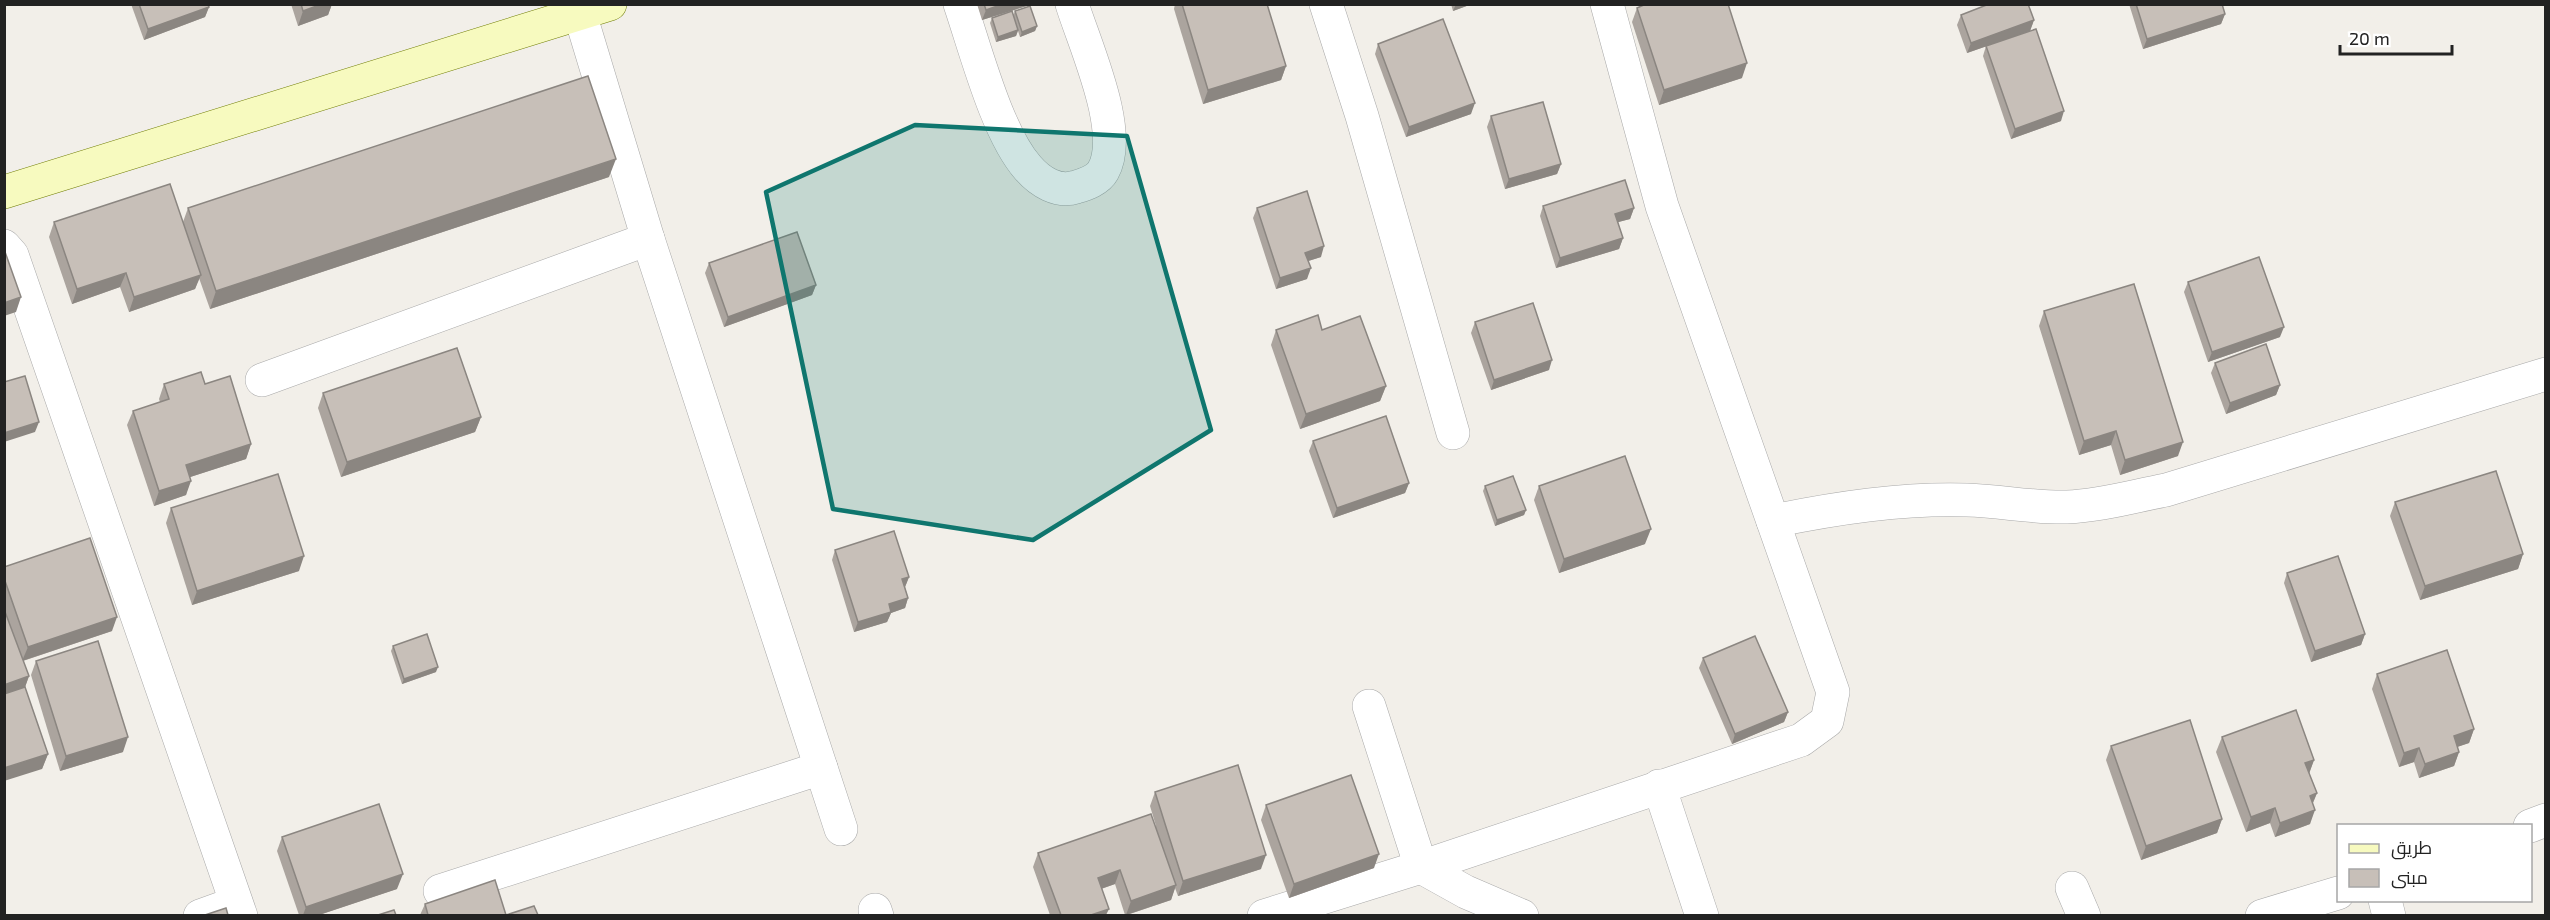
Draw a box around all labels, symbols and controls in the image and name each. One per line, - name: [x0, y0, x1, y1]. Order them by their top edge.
- scale bar: [2340, 18, 2452, 56]
- text: 20 m: [2349, 27, 2390, 49]
- legend: [2337, 824, 2532, 902]
- text: طريق: [2391, 836, 2432, 860]
- text: مبنى: [2391, 866, 2428, 889]

